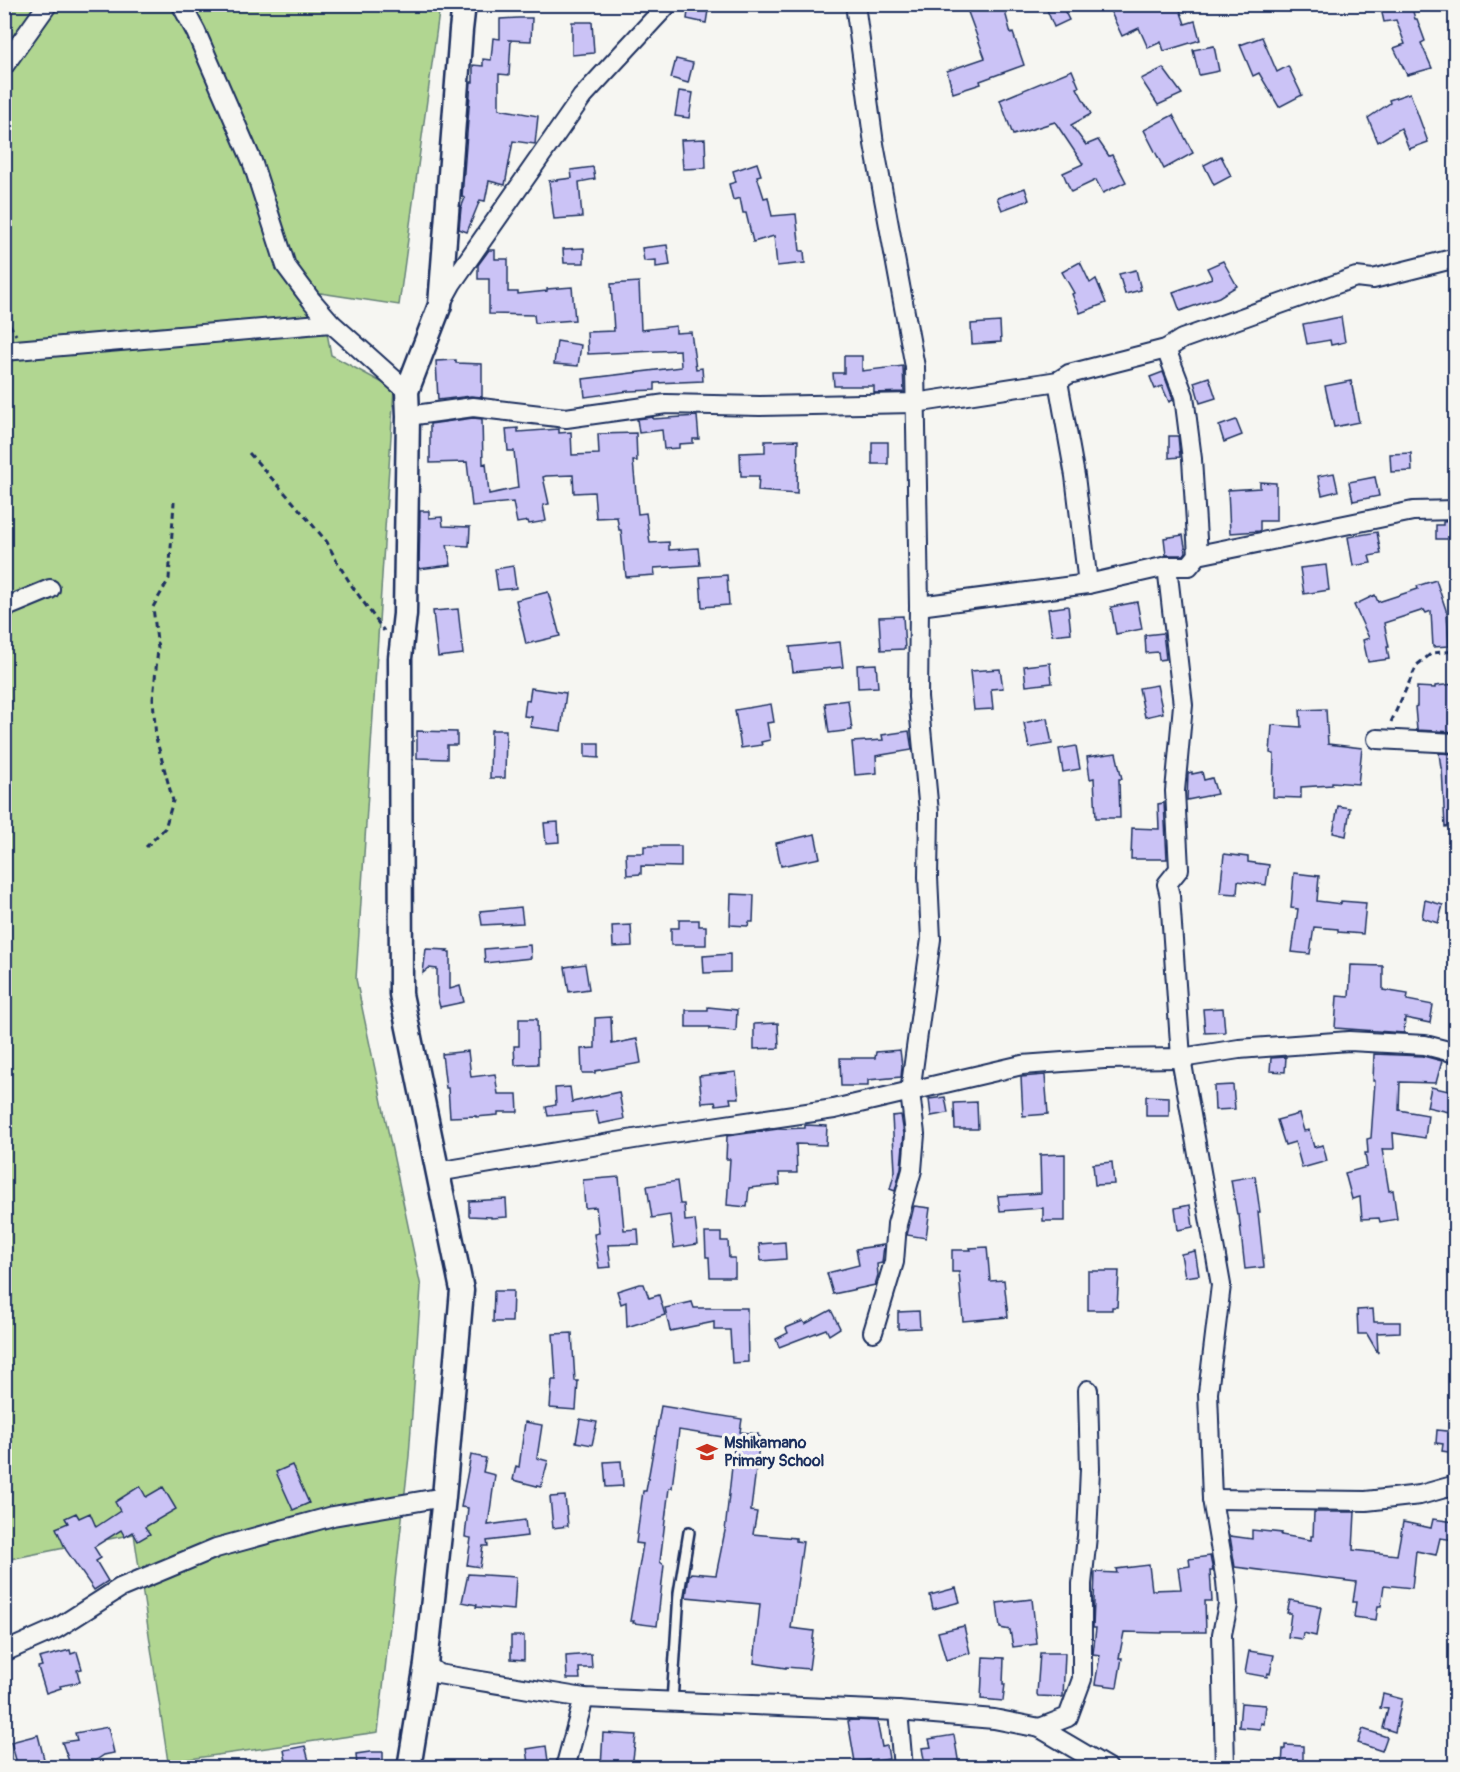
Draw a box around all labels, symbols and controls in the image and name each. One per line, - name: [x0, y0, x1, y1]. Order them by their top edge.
- place label: Mshikamano Primary School: [724, 1433, 824, 1471]
- school or university icon: Mshikamano Primary School: [695, 1440, 719, 1464]

